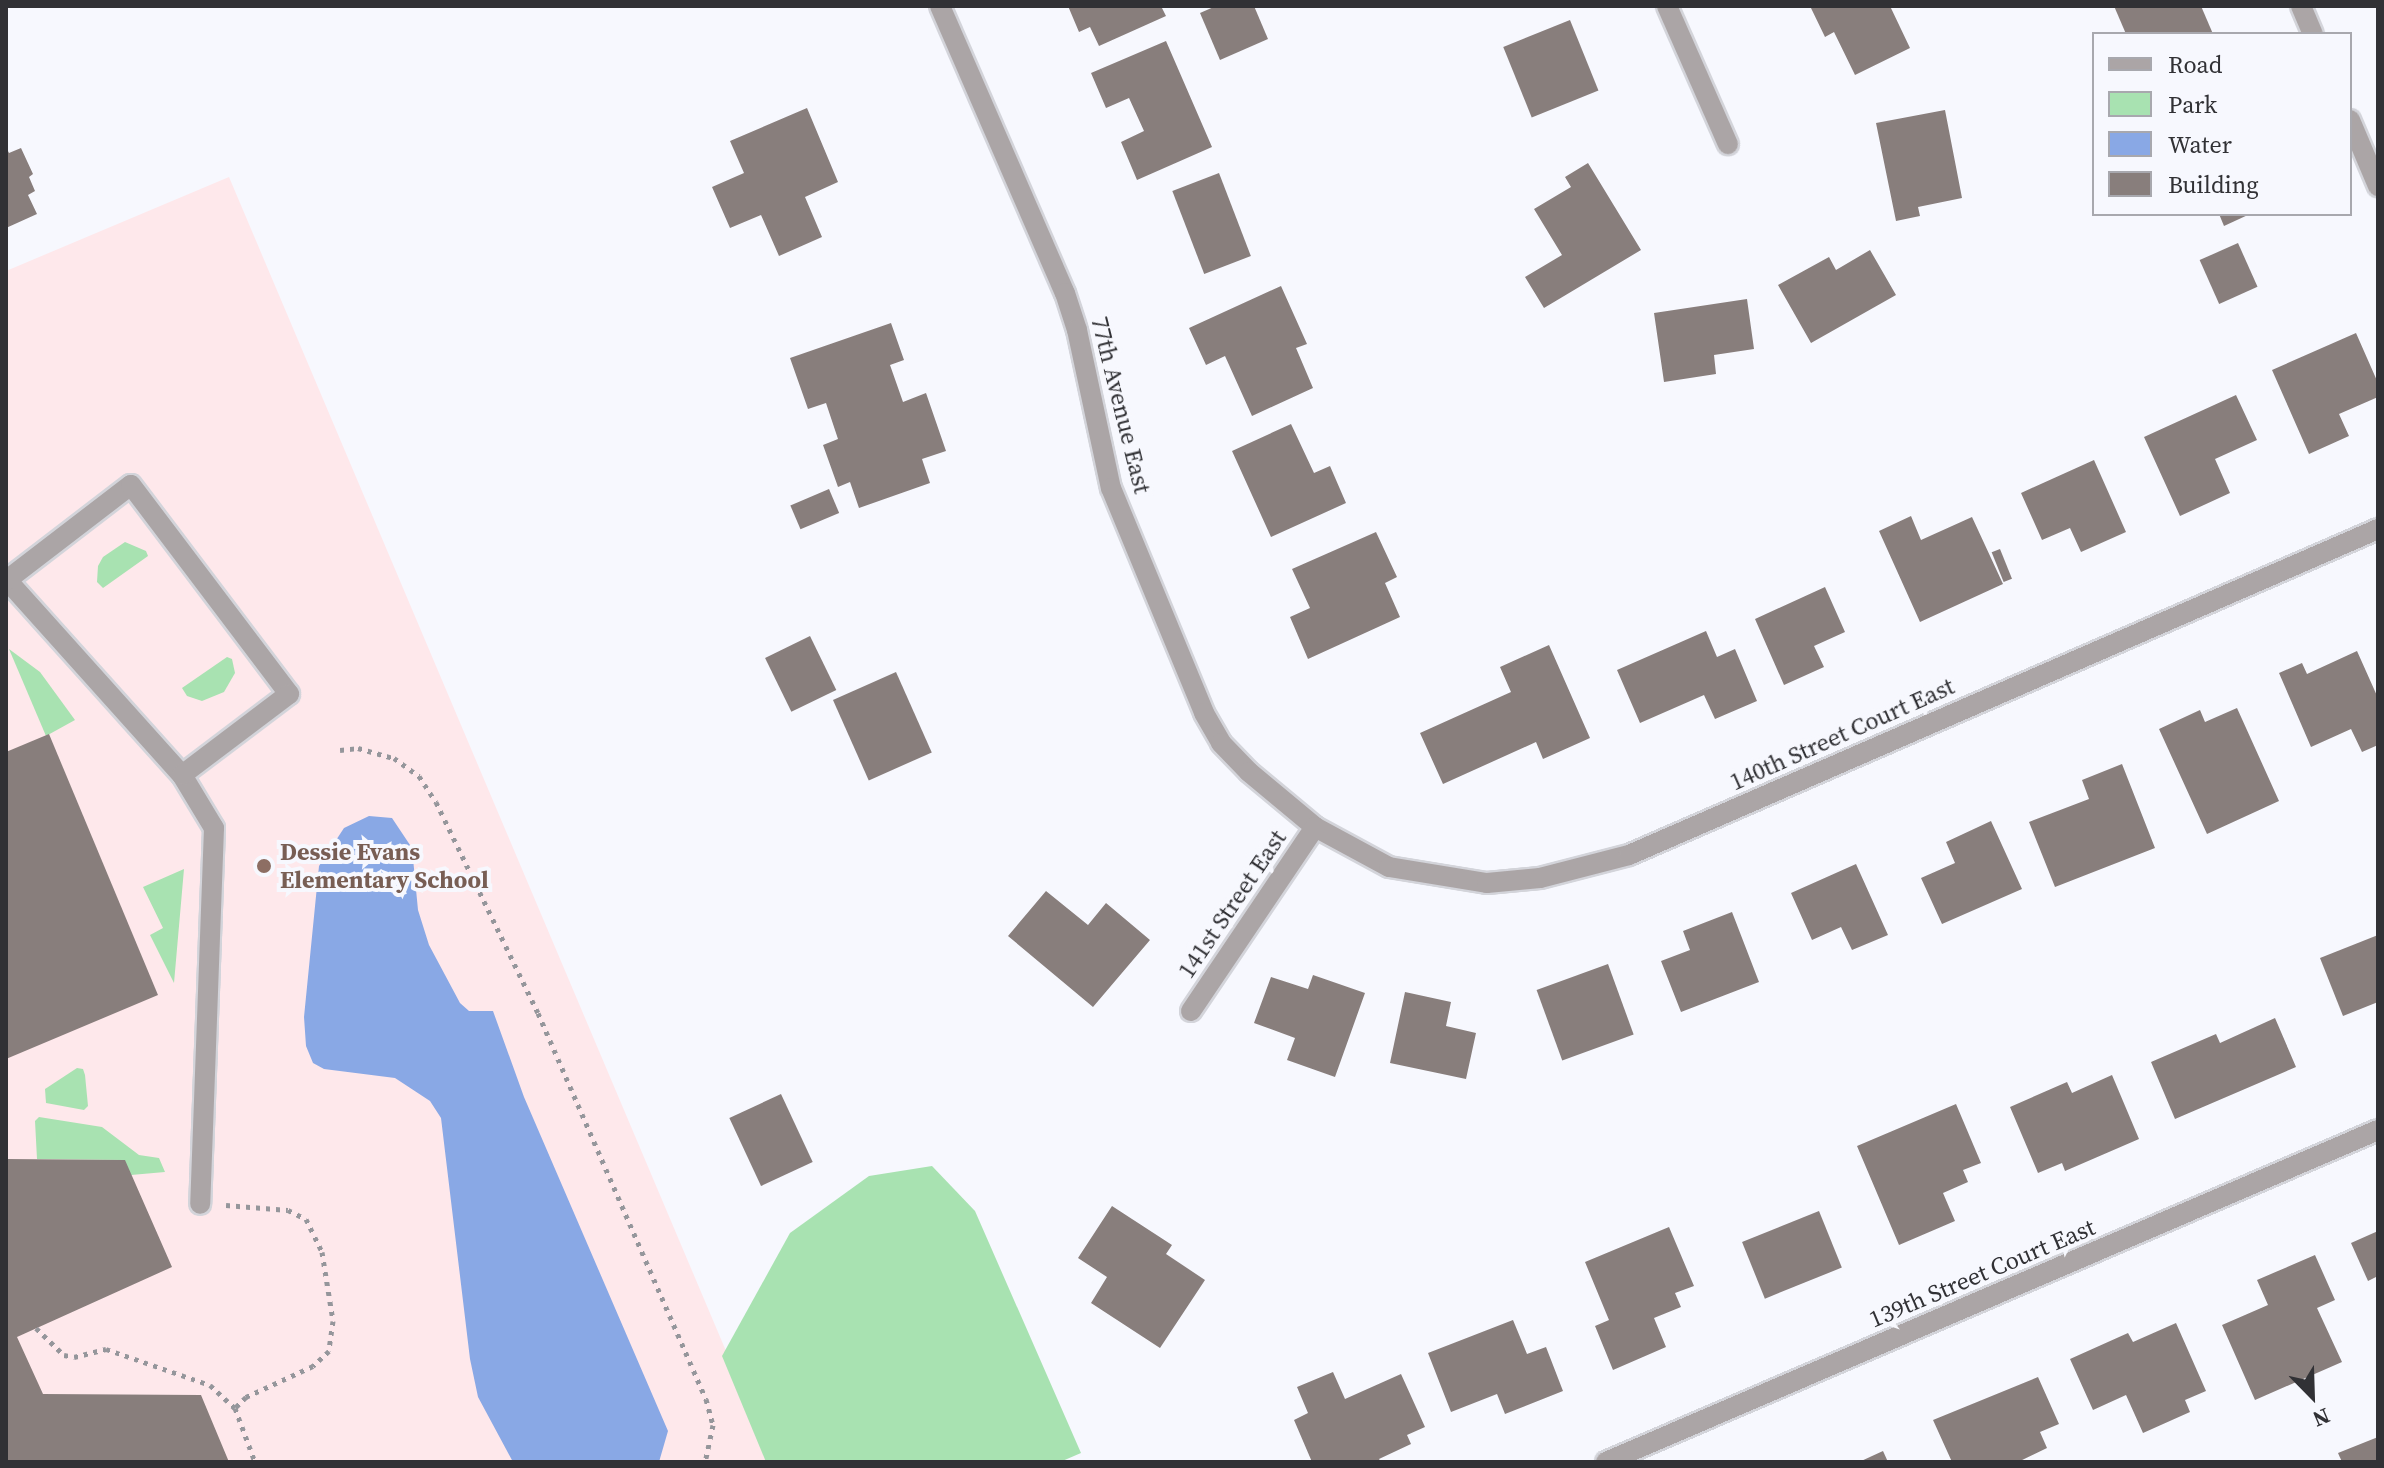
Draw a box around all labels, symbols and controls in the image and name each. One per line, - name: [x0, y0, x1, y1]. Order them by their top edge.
- legend: [2092, 32, 2352, 216]
- text: Road: [2168, 48, 2222, 81]
- text: Park: [2168, 88, 2217, 121]
- text: Water: [2168, 128, 2232, 161]
- text: Building: [2168, 168, 2259, 201]
- street label: 77th Avenue East: [1085, 314, 1157, 496]
- street label: 140th Street Court East: [1725, 672, 1959, 796]
- street label: 141st Street East: [1172, 825, 1292, 983]
- place label: Dessie Evans Elementary School: [280, 838, 489, 894]
- marker: Dessie Evans Elementary School: [255, 857, 273, 875]
- street label: 139th Street Court East: [1865, 1212, 2099, 1334]
- north arrow: [2272, 1356, 2352, 1436]
- text: N: [2308, 1401, 2335, 1435]

